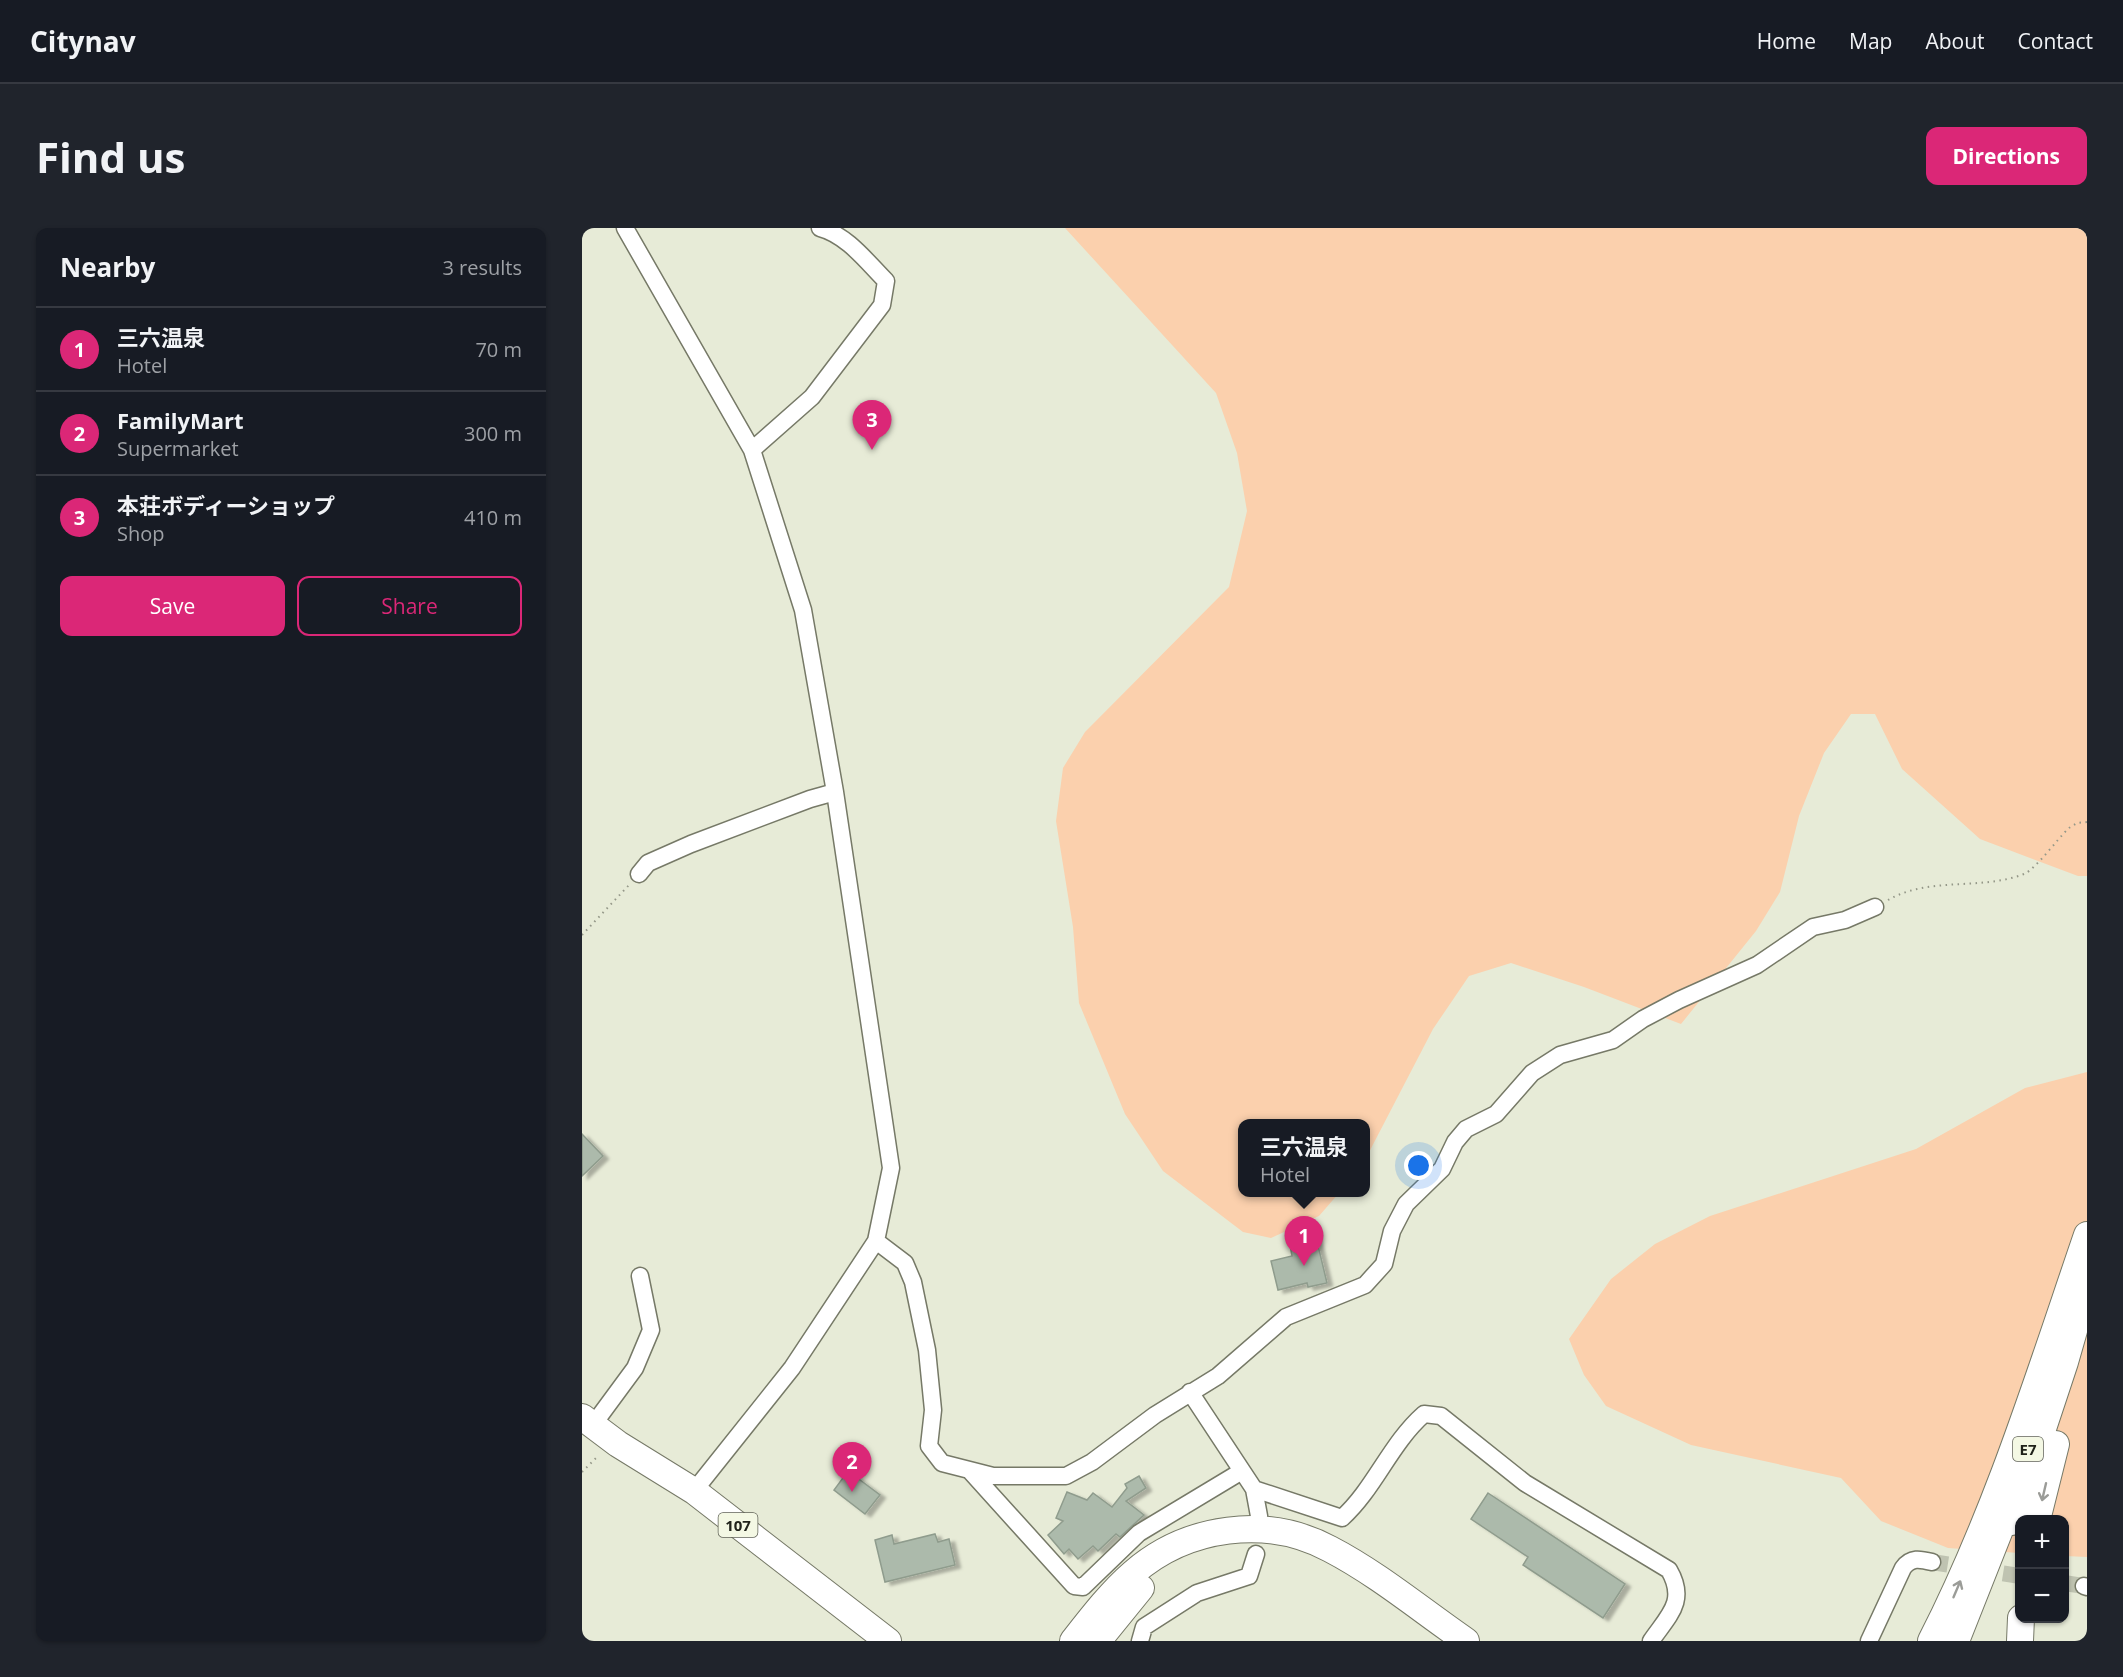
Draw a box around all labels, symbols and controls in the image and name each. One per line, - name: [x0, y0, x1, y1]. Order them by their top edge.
- text: Citynav: [30, 22, 136, 60]
- text: Home: [1757, 27, 1816, 55]
- text: Map: [1849, 27, 1892, 55]
- text: About: [1925, 27, 1985, 55]
- text: Contact: [2018, 27, 2093, 55]
- button: Directions: [1926, 127, 2087, 185]
- text: Find us: [36, 128, 185, 185]
- text: Nearby: [60, 249, 155, 285]
- text: 3 results: [442, 254, 522, 281]
- text: 三六温泉: [117, 322, 205, 352]
- text: 1: [74, 336, 85, 363]
- text: 70 m: [475, 336, 522, 363]
- text: Hotel: [117, 352, 167, 379]
- pin: 3: [852, 400, 892, 450]
- text: FamilyMart: [117, 405, 243, 435]
- text: 2: [74, 420, 85, 447]
- text: 300 m: [464, 420, 522, 447]
- text: Supermarket: [117, 435, 239, 462]
- text: 本荘ボディーショップ: [117, 490, 335, 520]
- text: 3: [74, 504, 85, 531]
- text: 410 m: [464, 504, 522, 531]
- text: Shop: [117, 520, 165, 547]
- button: Save: [60, 576, 285, 636]
- button: Share: [297, 576, 522, 636]
- popup: [1238, 1119, 1370, 1197]
- text: 三六温泉: [1260, 1131, 1348, 1161]
- your location: [1404, 1151, 1433, 1180]
- text: Hotel: [1260, 1161, 1310, 1188]
- pin: 1: [1284, 1216, 1324, 1266]
- road number: E7: [2013, 1437, 2043, 1461]
- pin: 2: [832, 1442, 872, 1492]
- one-way arrow: [2037, 1482, 2049, 1501]
- road number: 107: [718, 1513, 758, 1537]
- map controls: [2015, 1515, 2069, 1623]
- button: +: [2015, 1515, 2069, 1569]
- button: −: [2015, 1569, 2069, 1623]
- one-way arrow: [1951, 1580, 1963, 1598]

